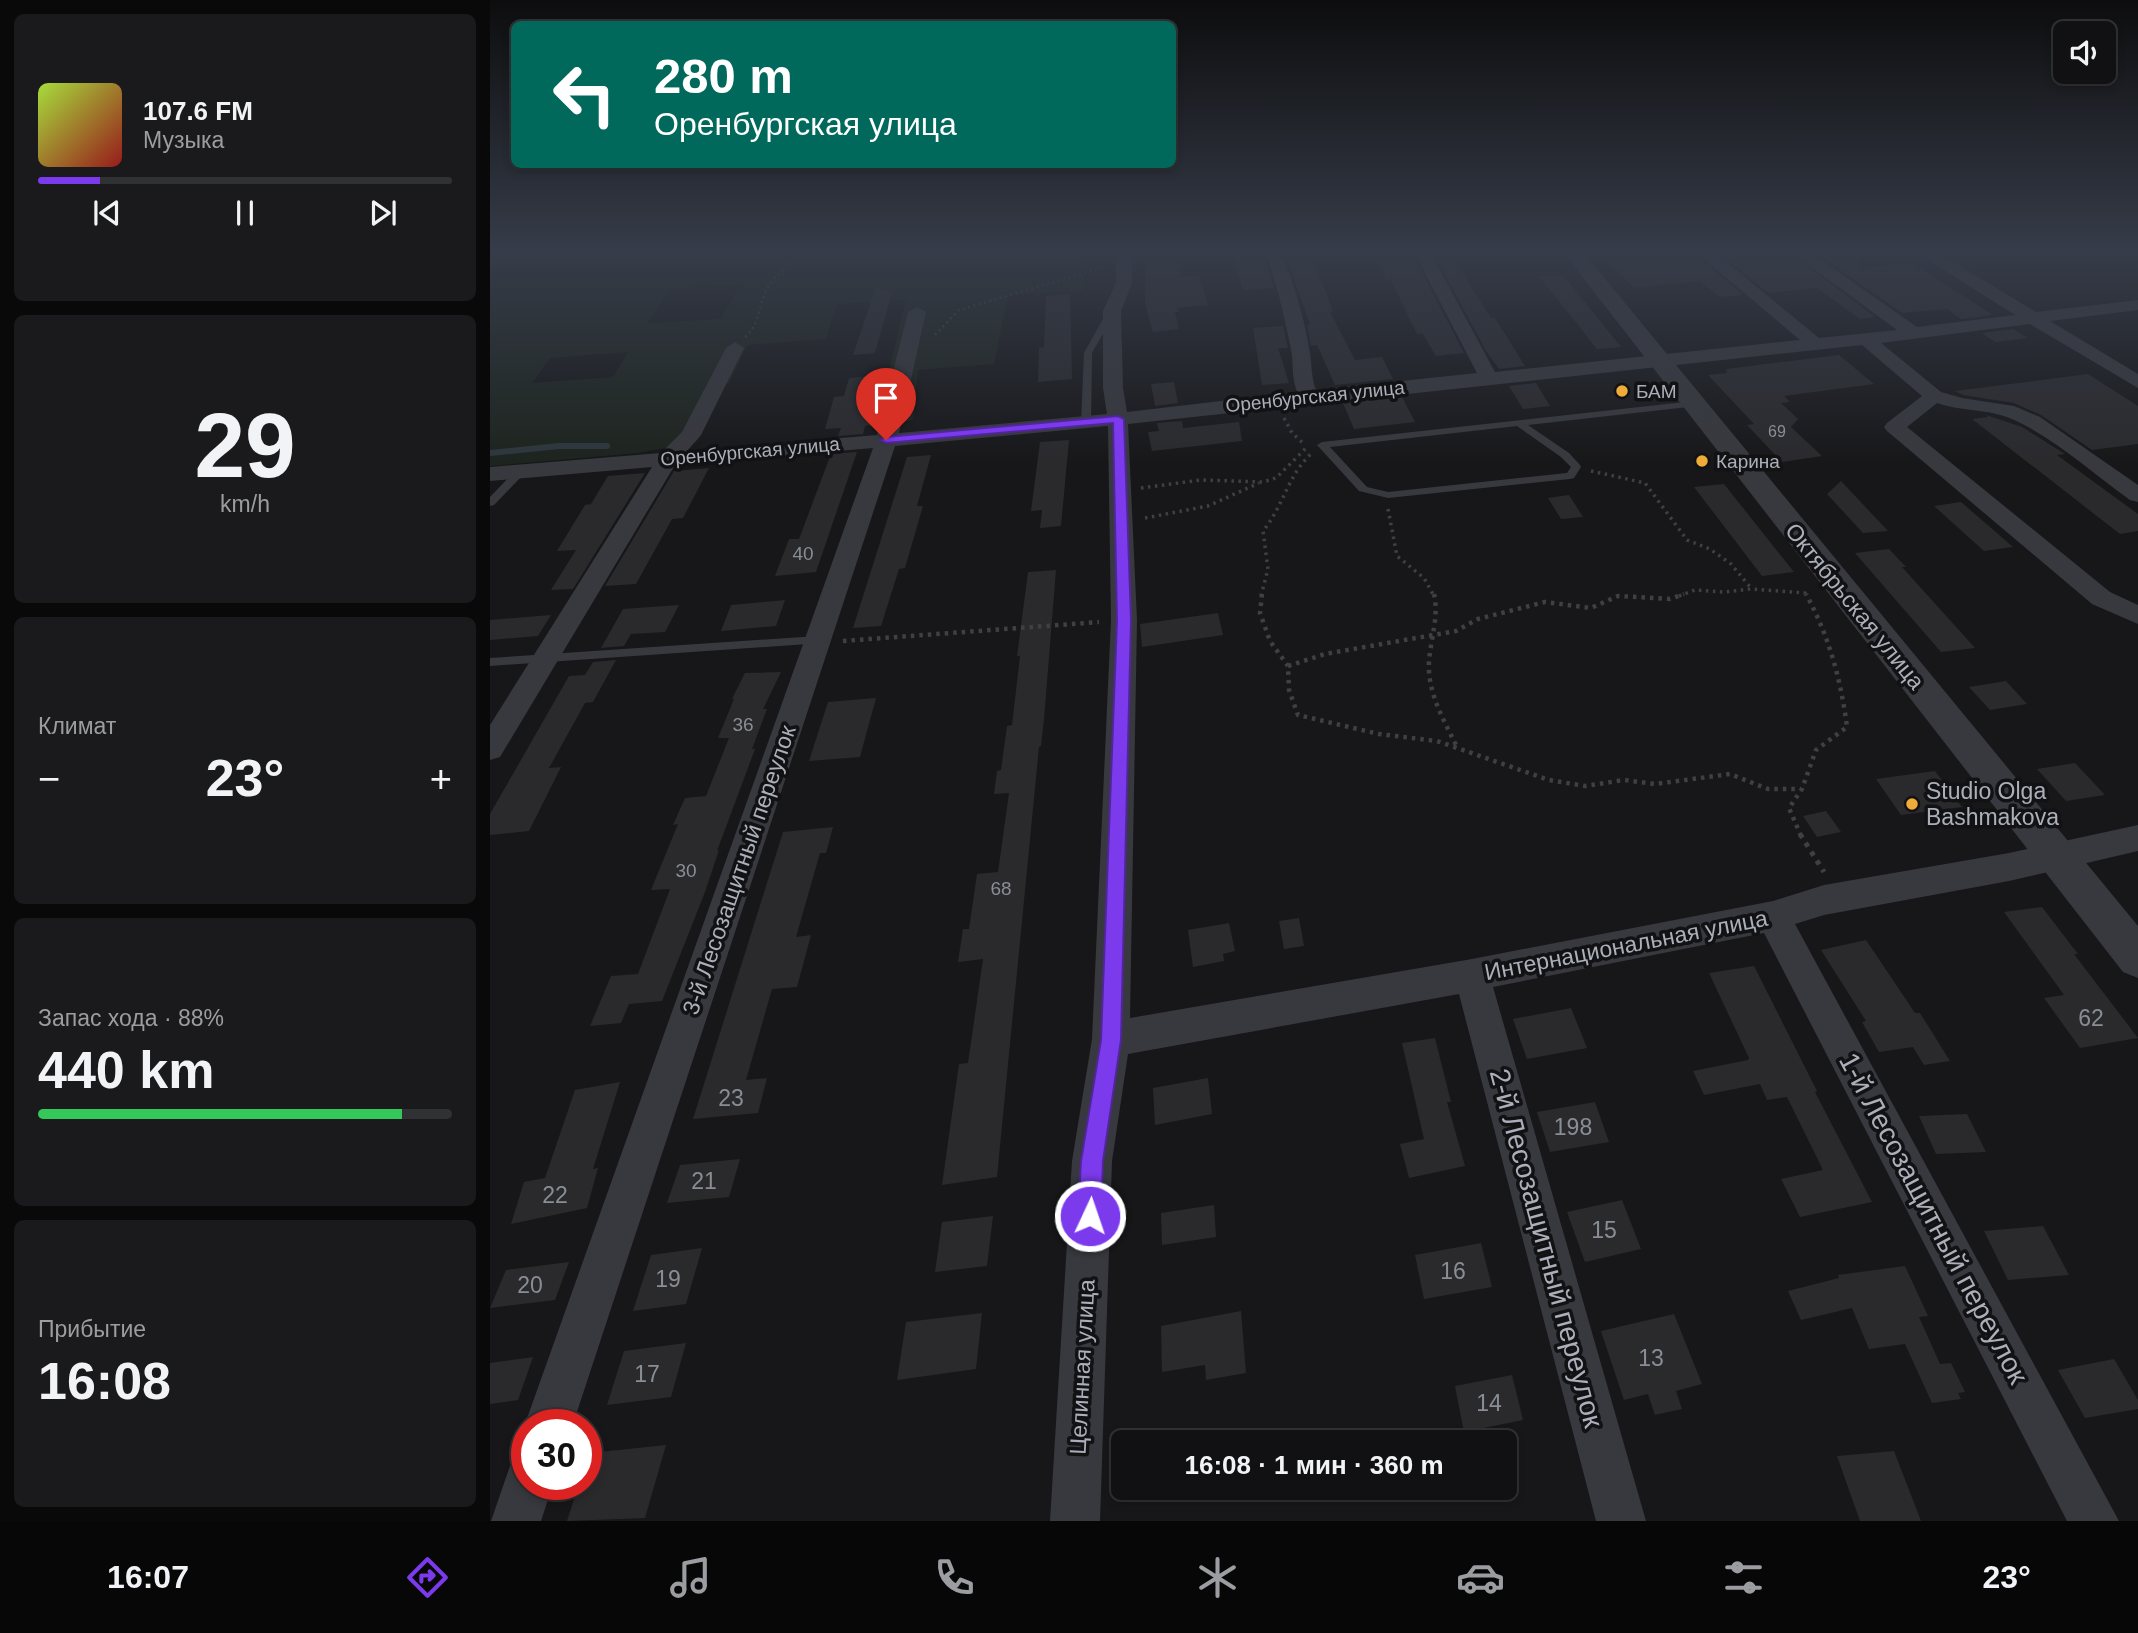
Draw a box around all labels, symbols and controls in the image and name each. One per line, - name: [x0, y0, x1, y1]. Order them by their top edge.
- map controls: [2053, 21, 2116, 84]
- button: sound: [2053, 21, 2116, 84]
- icon: left: [539, 49, 630, 140]
- text: 280 m: [654, 49, 793, 103]
- text: 107.6 FM: [143, 96, 253, 126]
- text: Оренбургская улица: [654, 106, 957, 142]
- text: Музыка: [143, 127, 224, 153]
- icon: previous: [88, 194, 126, 232]
- icon: pause: [226, 194, 264, 232]
- icon: next: [364, 194, 402, 232]
- pin: [856, 368, 916, 440]
- street label: Оренбургская улица: [1225, 377, 1406, 416]
- icon: arrive: [867, 379, 905, 417]
- place label: БАМ: [1636, 381, 1677, 402]
- marker: БАМ: [1614, 383, 1630, 399]
- text: 29: [194, 395, 296, 496]
- house number: 69: [1768, 423, 1786, 440]
- street label: Оренбургская улица: [660, 433, 841, 470]
- place label: Карина: [1716, 451, 1780, 472]
- marker: Карина: [1694, 453, 1710, 469]
- text: km/h: [220, 491, 270, 517]
- street label: Октябрьская улица: [1780, 518, 1930, 694]
- house number: 40: [792, 543, 814, 564]
- text: Климат: [38, 713, 116, 739]
- house number: 36: [732, 714, 754, 735]
- street label: 3-й Лесозащитный переулок: [677, 721, 801, 1018]
- text: 23°: [206, 749, 284, 807]
- text: −: [38, 758, 60, 800]
- text: +: [430, 758, 452, 800]
- place label: Studio Olga Bashmakova: [1926, 778, 2059, 830]
- marker: Studio Olga Bashmakova: [1904, 796, 1920, 812]
- house number: 30: [675, 860, 697, 881]
- house number: 68: [990, 878, 1012, 899]
- street label: Интернациональная улица: [1482, 905, 1770, 985]
- text: Запас хода · 88%: [38, 1005, 224, 1031]
- house number: 62: [2078, 1005, 2104, 1031]
- text: 440 km: [38, 1041, 214, 1099]
- street label: 1-й Лесозащитный переулок: [1833, 1048, 2034, 1390]
- street label: 2-й Лесозащитный переулок: [1484, 1065, 1610, 1432]
- house number: 23: [718, 1085, 744, 1111]
- house number: 198: [1554, 1114, 1592, 1140]
- house number: 21: [691, 1168, 717, 1194]
- position arrow: [1053, 1179, 1127, 1253]
- house number: 22: [542, 1182, 568, 1208]
- house number: 15: [1591, 1217, 1617, 1243]
- house number: 16: [1440, 1258, 1466, 1284]
- house number: 19: [655, 1266, 681, 1292]
- house number: 20: [517, 1272, 543, 1298]
- street label: Целинная улица: [1064, 1278, 1100, 1455]
- text: Прибытие: [38, 1316, 146, 1342]
- house number: 13: [1638, 1345, 1664, 1371]
- text: 16:08: [38, 1352, 171, 1410]
- house number: 17: [634, 1361, 660, 1387]
- house number: 14: [1476, 1390, 1502, 1416]
- speed limit sign: 30: [511, 1409, 602, 1500]
- text: 16:08 · 1 мин · 360 m: [1184, 1450, 1444, 1480]
- icon: directions: [403, 1553, 452, 1602]
- icon: music: [666, 1553, 715, 1602]
- icon: phone: [930, 1553, 979, 1602]
- icon: climate: [1193, 1553, 1242, 1602]
- icon: car: [1456, 1553, 1505, 1602]
- icon: filters: [1719, 1553, 1768, 1602]
- text: 16:07: [107, 1559, 189, 1595]
- text: 23°: [1982, 1559, 2031, 1595]

